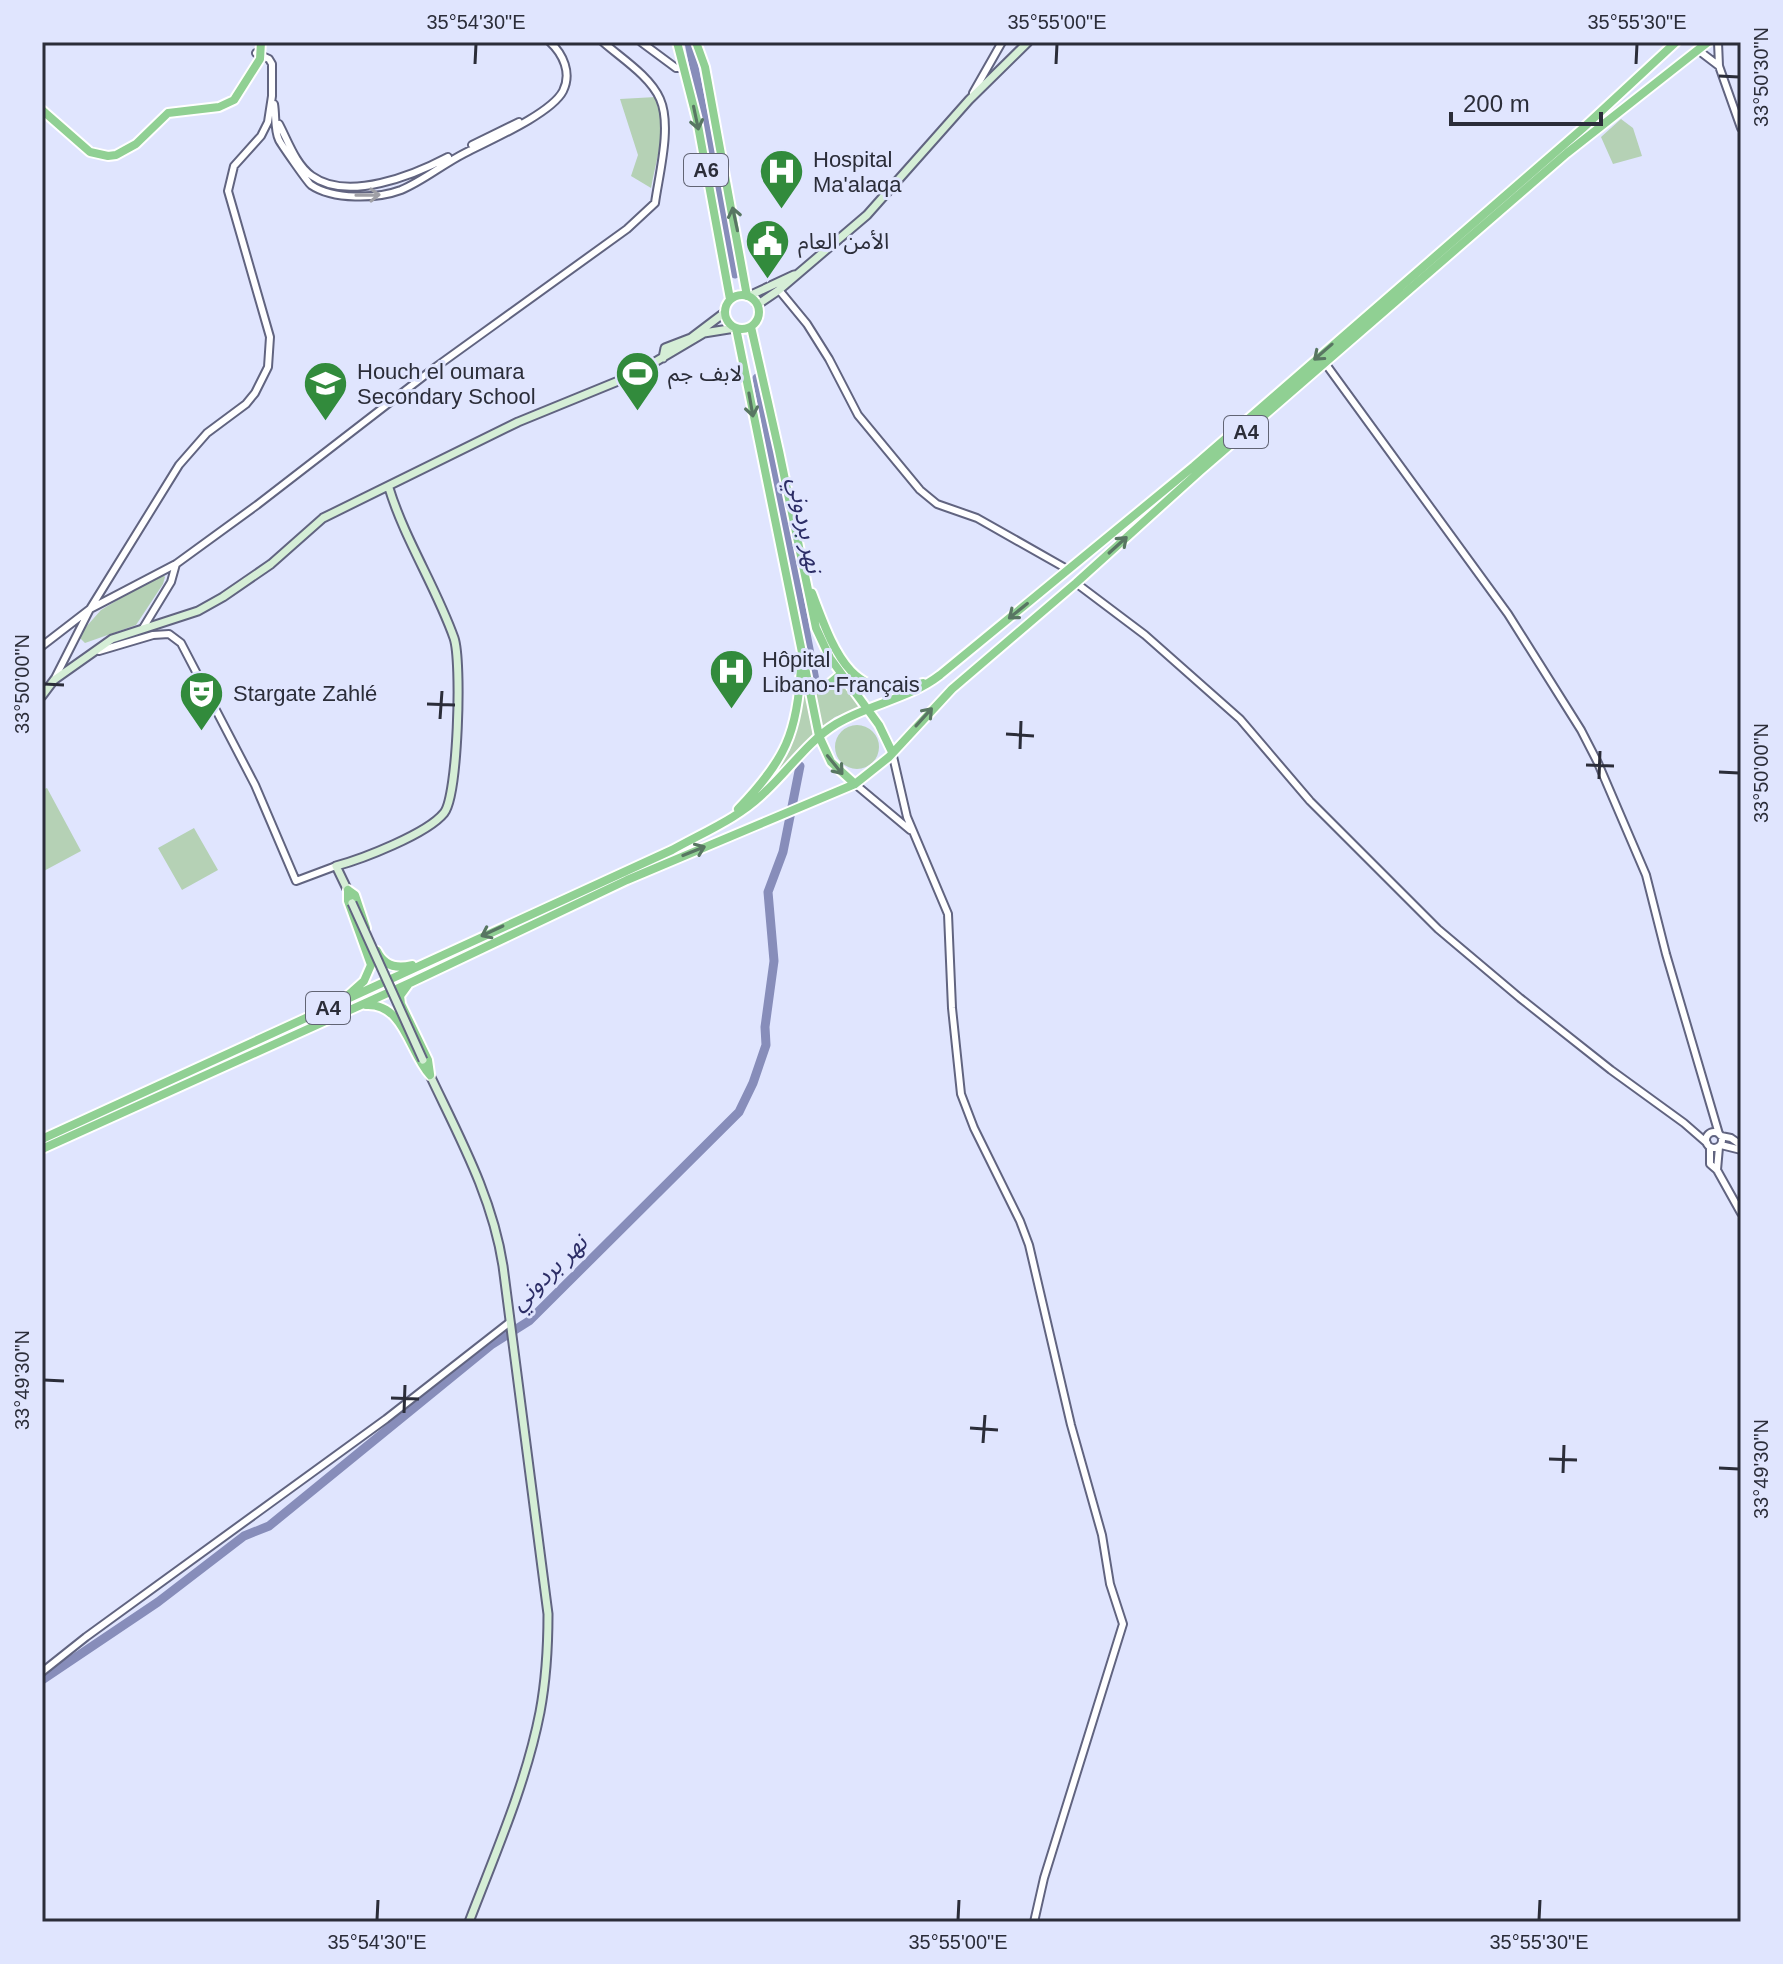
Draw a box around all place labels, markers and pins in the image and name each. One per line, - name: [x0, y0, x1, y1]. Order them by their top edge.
- place label: Hospital Ma'alaqa: [813, 147, 902, 197]
- hospital icon: Hospital Ma'alaqa: [758, 148, 806, 211]
- public building icon: الأمن العام: [743, 217, 791, 280]
- place label: الأمن العام: [798, 229, 889, 258]
- sports icon: لابف جم: [613, 349, 661, 412]
- place label: Houch el oumara Secondary School: [357, 359, 536, 409]
- school or university icon: Houch el oumara Secondary School: [302, 360, 350, 423]
- place label: لابف جم: [668, 361, 742, 390]
- place label: Hôpital Libano-Français: [762, 647, 920, 697]
- hospital icon: Hôpital Libano-Français: [707, 648, 755, 711]
- theatre icon: Stargate Zahlé: [178, 669, 226, 732]
- place label: Stargate Zahlé: [233, 681, 377, 706]

